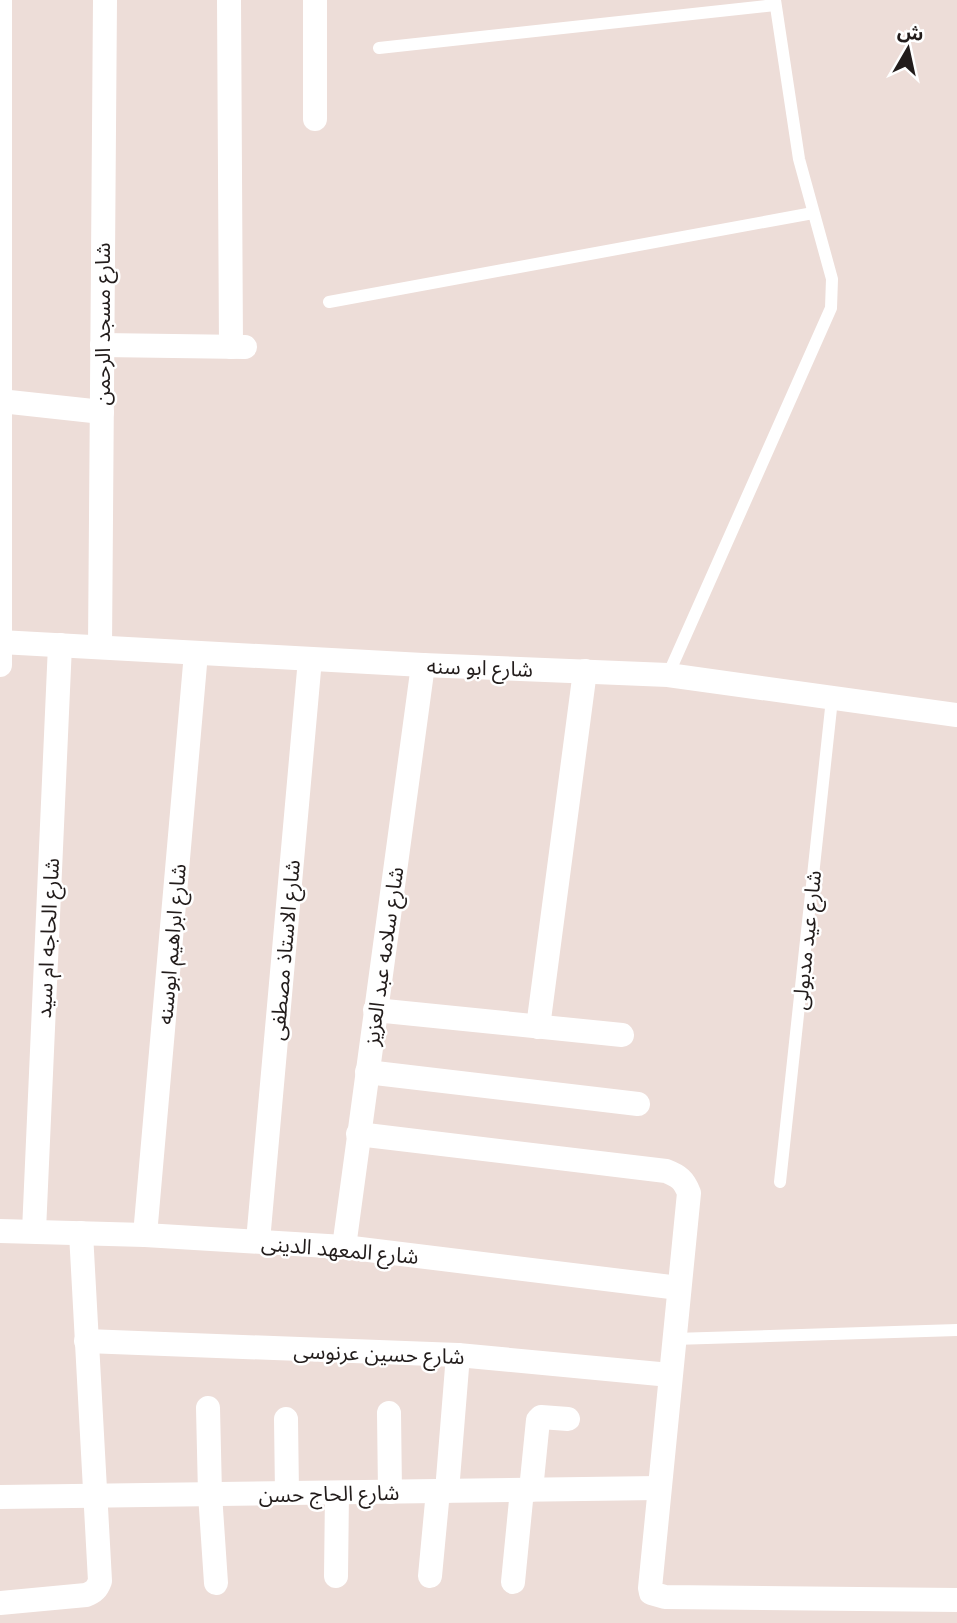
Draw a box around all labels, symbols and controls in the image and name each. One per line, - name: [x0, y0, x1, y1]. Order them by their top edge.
- north arrow: [873, 14, 943, 84]
- text: ش: [896, 17, 926, 47]
- street label: شارع مسجد الرحمن: [88, 242, 118, 406]
- street label: شارع ابو سنه: [426, 651, 534, 685]
- street label: شارع الحاجه ام سيد: [29, 857, 68, 1019]
- street label: شارع الاستاذ مصطفى: [262, 859, 308, 1042]
- street label: شارع ابراهيم ابوسنه: [150, 862, 194, 1026]
- street label: شارع سلامه عبد العزيز: [356, 865, 411, 1048]
- street label: شارع عيد مدبولى: [785, 869, 829, 1011]
- street label: شارع المعهد الدينى: [260, 1228, 420, 1272]
- street label: شارع حسين عرنوسى: [293, 1336, 465, 1372]
- street label: شارع الحاج حسن: [258, 1478, 400, 1510]

